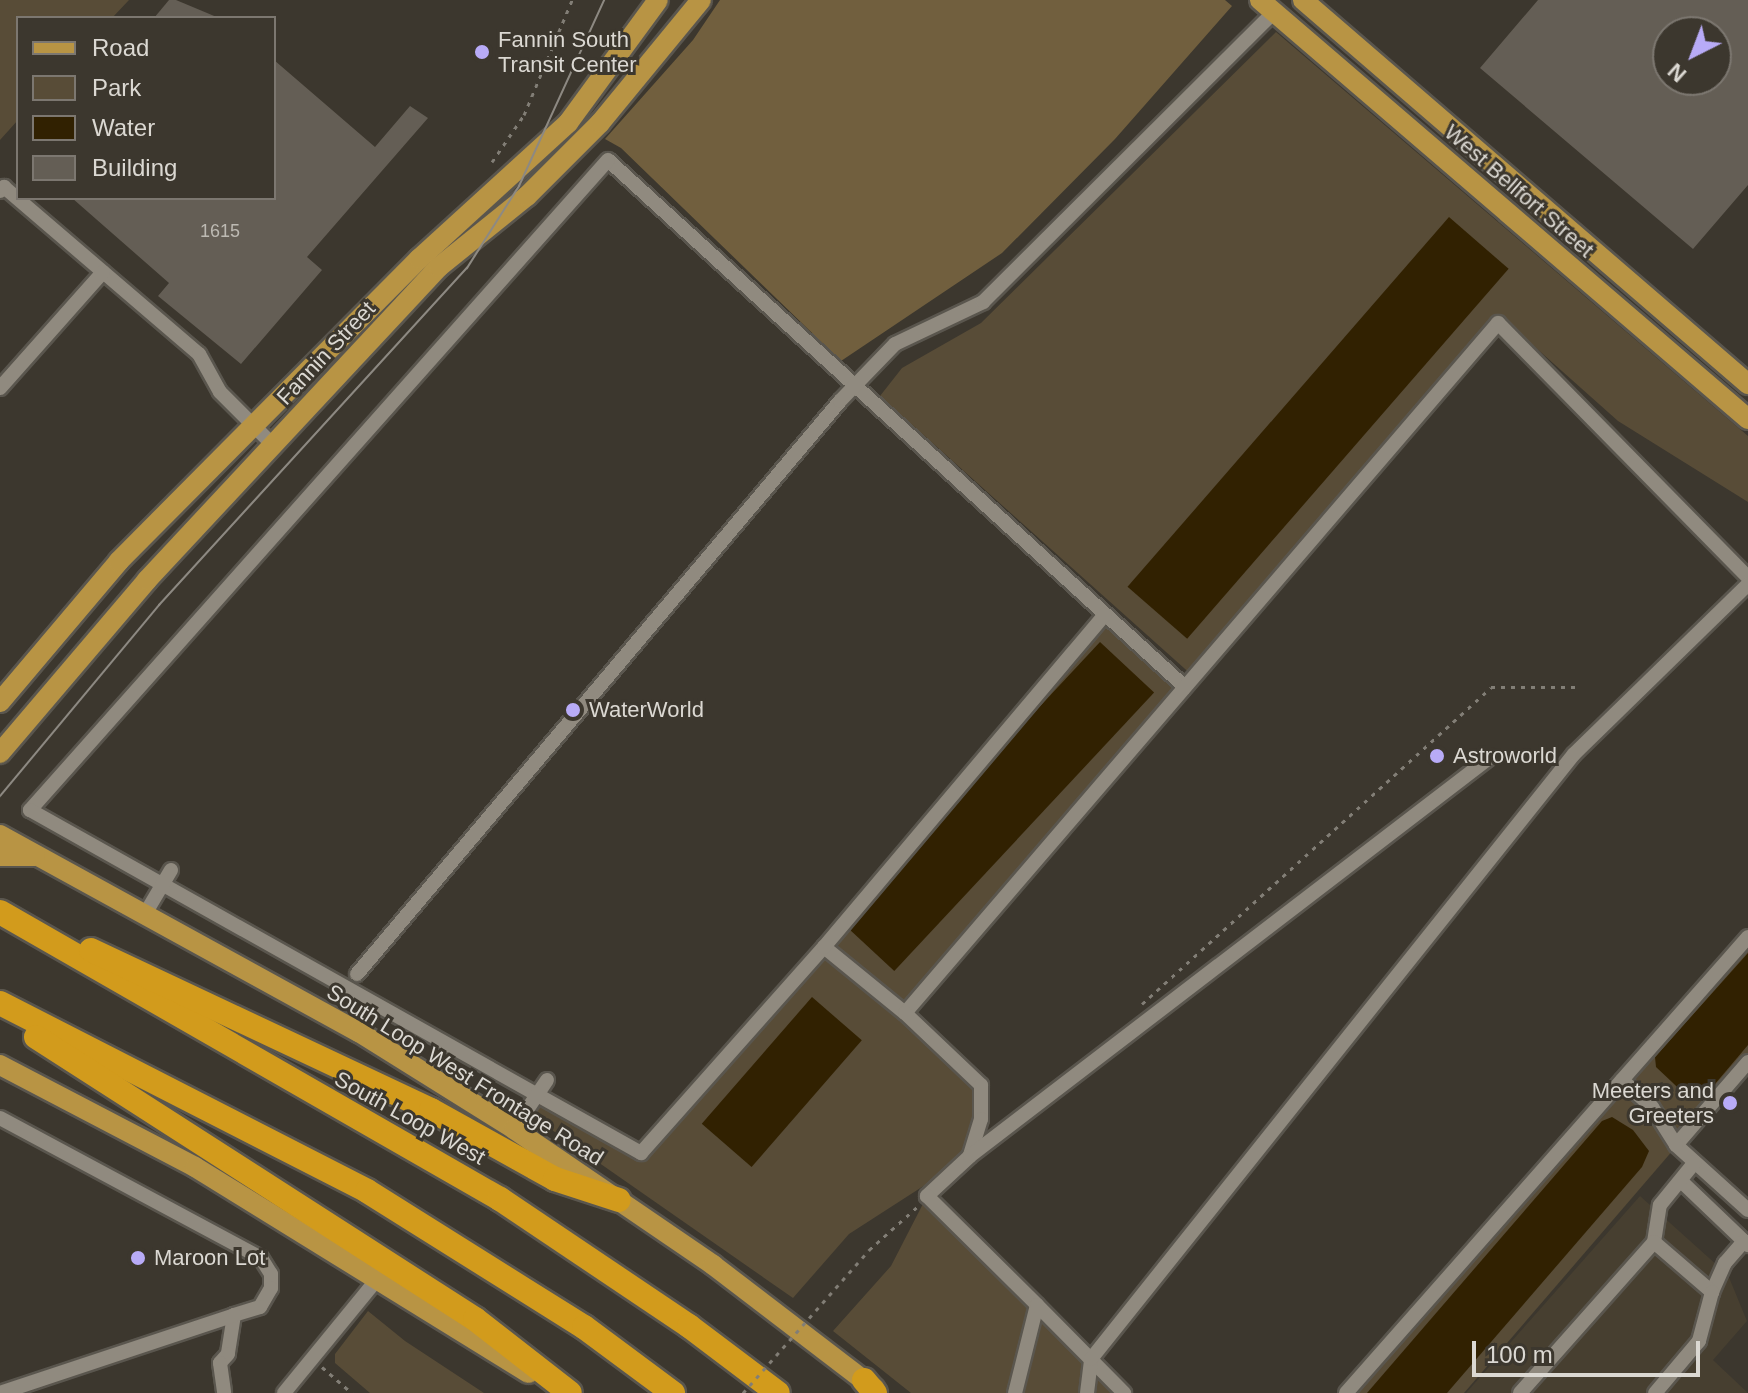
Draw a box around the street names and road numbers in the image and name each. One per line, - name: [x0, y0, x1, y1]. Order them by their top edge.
- street label: West Bellfort Street: [1439, 119, 1599, 263]
- street label: Fannin Street: [271, 296, 381, 410]
- street label: South Loop West Frontage Road: [322, 979, 608, 1171]
- street label: South Loop West: [330, 1066, 490, 1170]

